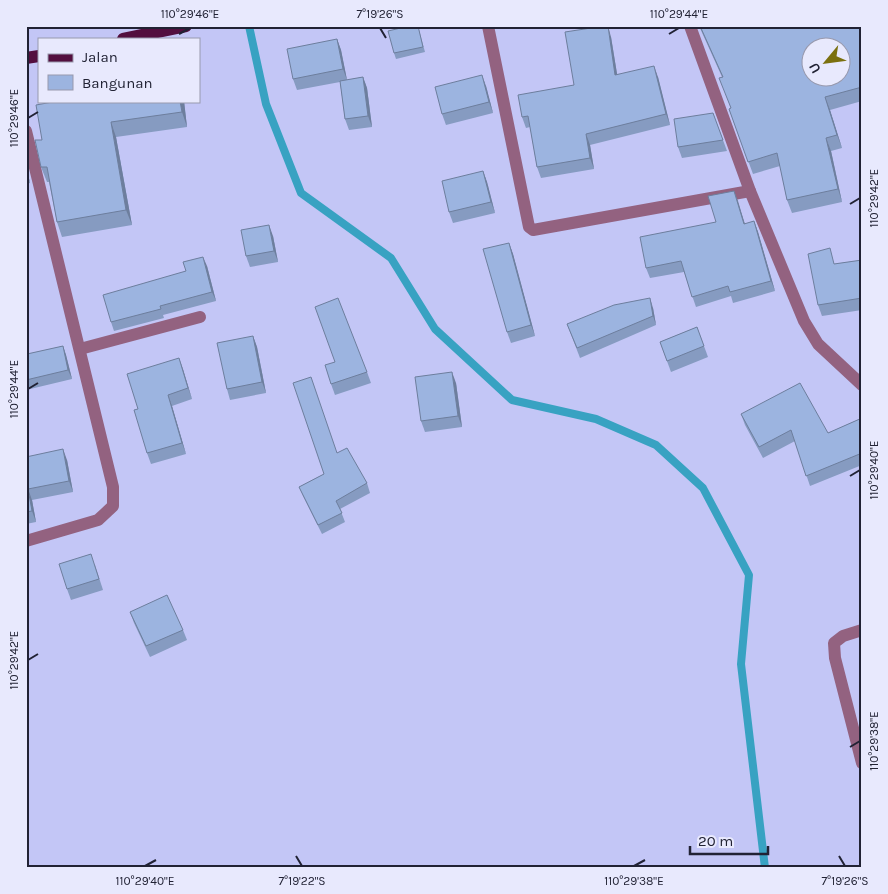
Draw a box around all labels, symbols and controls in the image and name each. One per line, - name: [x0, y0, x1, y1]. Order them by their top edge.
- text: 110°29'46"E: [161, 7, 219, 21]
- text: 7°19'26"S: [356, 7, 404, 21]
- text: 110°29'44"E: [650, 7, 708, 21]
- legend: [38, 38, 200, 102]
- north arrow: [800, 38, 850, 88]
- text: Jalan: [82, 48, 118, 66]
- text: U: [805, 60, 825, 76]
- text: Bangunan: [82, 74, 153, 92]
- text: 110°29'46"E: [7, 89, 21, 147]
- text: 110°29'42"E: [867, 169, 881, 227]
- text: 110°29'44"E: [7, 360, 21, 418]
- text: 110°29'40"E: [867, 441, 881, 499]
- text: 110°29'42"E: [7, 631, 21, 689]
- text: 110°29'38"E: [867, 711, 881, 771]
- scale bar: [690, 824, 768, 856]
- text: 20 m: [698, 832, 733, 850]
- text: 110°29'40"E: [116, 874, 174, 888]
- text: 7°19'22"S: [278, 874, 326, 888]
- text: 110°29'38"E: [604, 874, 664, 888]
- text: 7°19'26"S: [821, 874, 869, 888]

